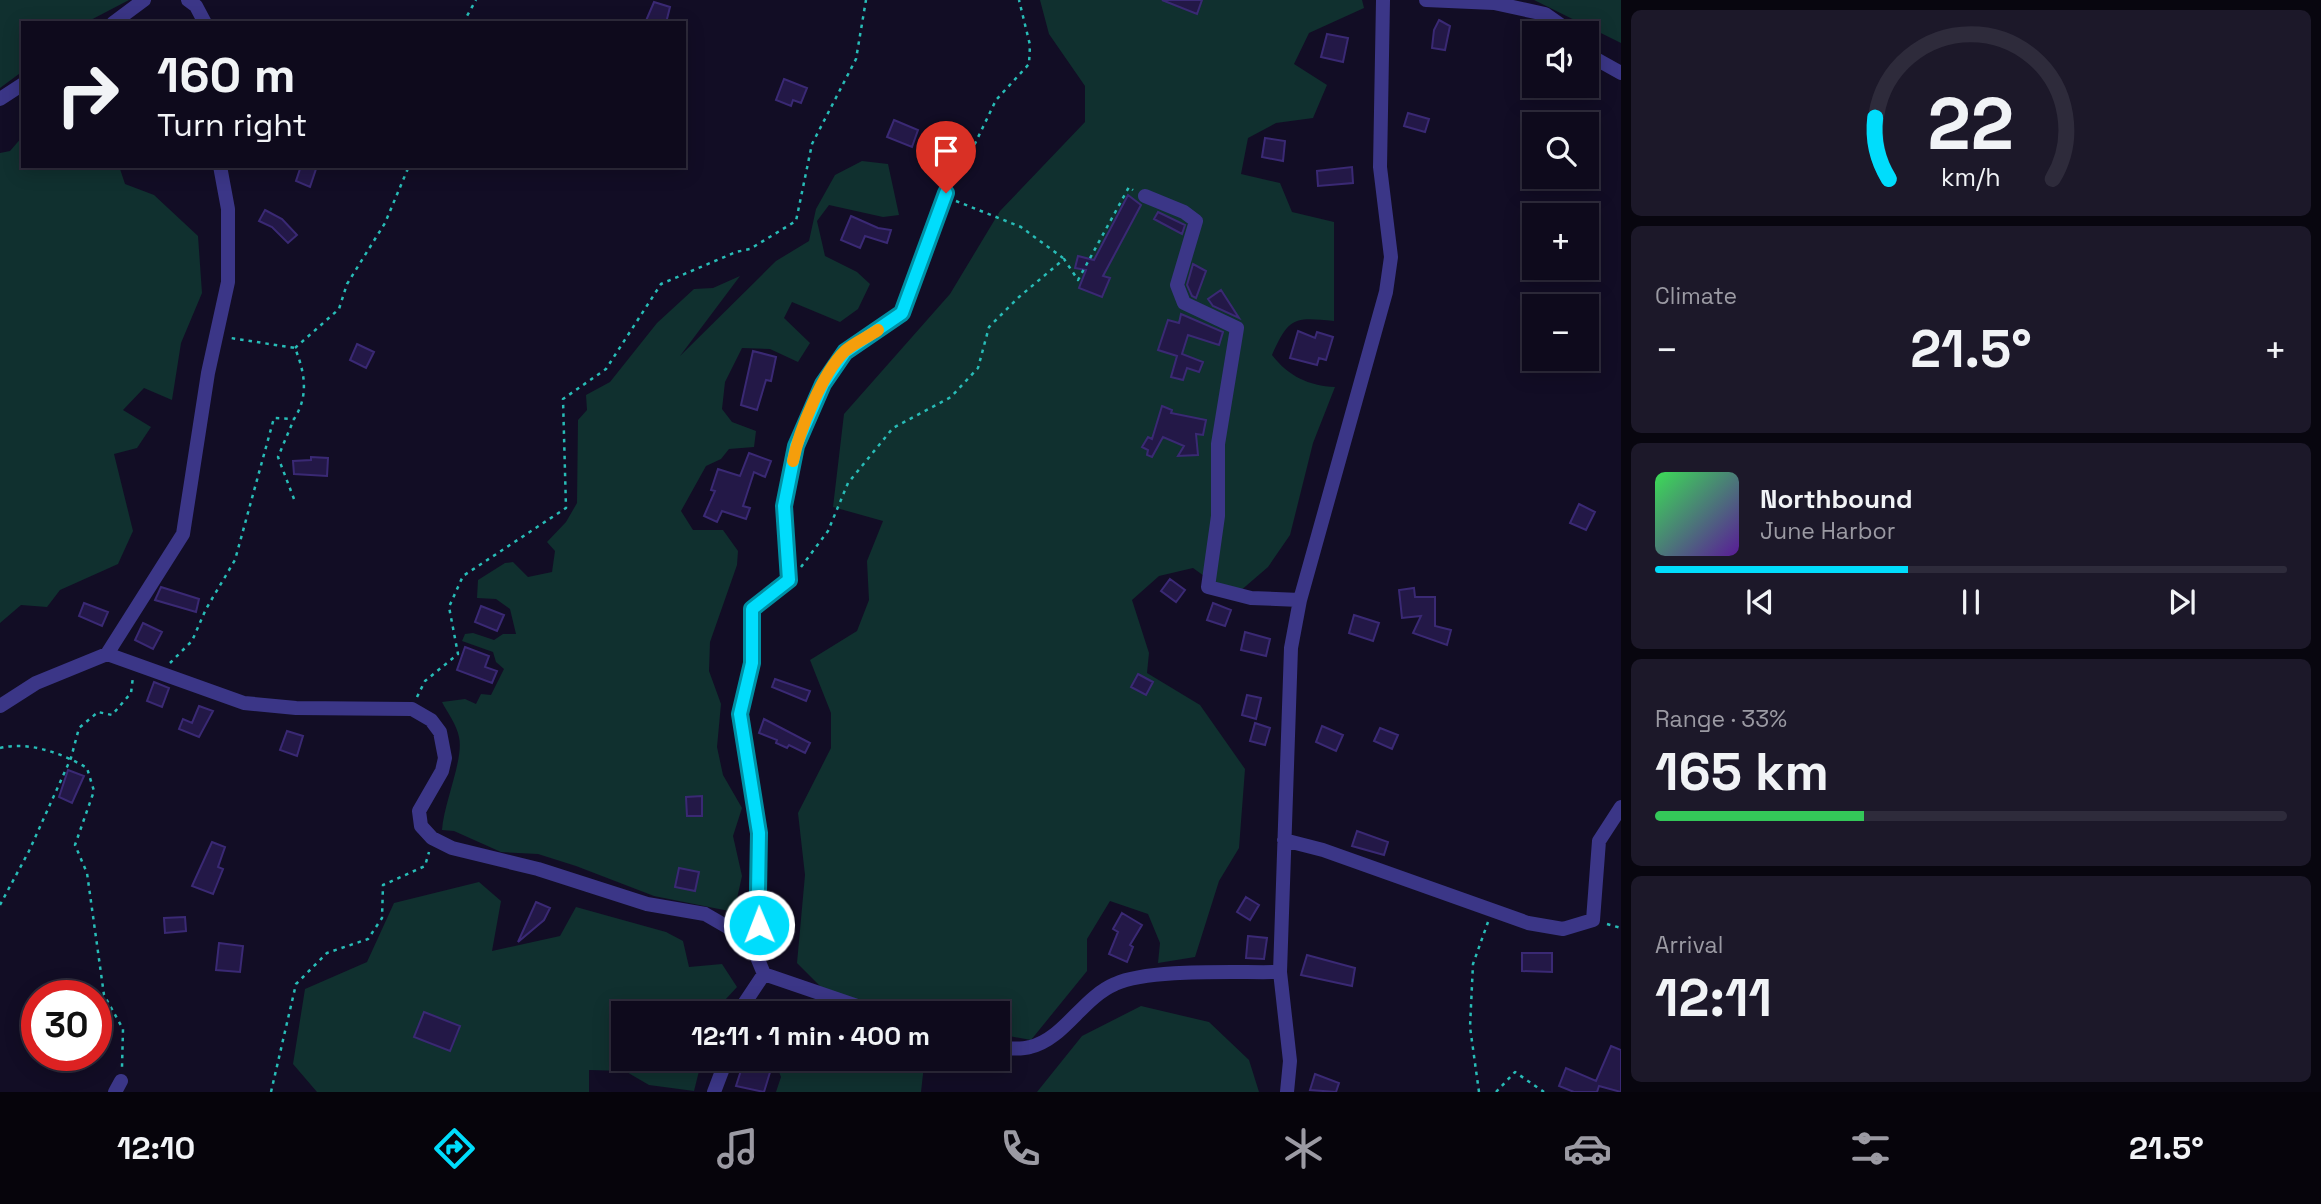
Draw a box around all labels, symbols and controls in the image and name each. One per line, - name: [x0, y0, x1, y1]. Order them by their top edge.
- map controls: [1522, 21, 1599, 371]
- button: sound: [1522, 21, 1599, 98]
- text: 160 m: [157, 44, 295, 106]
- icon: right: [42, 49, 133, 140]
- text: 22: [1928, 78, 2014, 171]
- text: Turn right: [157, 105, 307, 145]
- button: search: [1522, 112, 1599, 189]
- pin: [916, 121, 976, 193]
- icon: arrive: [927, 132, 965, 170]
- text: km/h: [1941, 161, 2001, 193]
- button: +: [1522, 203, 1599, 280]
- text: Climate: [1655, 281, 1737, 311]
- button: −: [1522, 294, 1599, 371]
- text: 21.5°: [1910, 316, 2032, 382]
- text: −: [1655, 326, 1679, 374]
- text: +: [2263, 326, 2287, 374]
- text: Northbound: [1760, 482, 1913, 516]
- text: June Harbor: [1760, 516, 1895, 546]
- icon: previous: [1741, 583, 1779, 621]
- icon: pause: [1952, 583, 1990, 621]
- icon: next: [2163, 583, 2201, 621]
- text: Range · 33%: [1655, 704, 1787, 734]
- text: 165 km: [1655, 739, 1829, 805]
- position arrow: [722, 888, 796, 962]
- text: Arrival: [1655, 930, 1723, 960]
- text: 12:11: [1655, 965, 1772, 1031]
- speed limit sign: 30: [21, 980, 112, 1071]
- text: 12:11 · 1 min · 400 m: [691, 1019, 930, 1053]
- icon: directions: [430, 1124, 479, 1173]
- icon: music: [713, 1124, 762, 1173]
- icon: phone: [996, 1124, 1045, 1173]
- icon: climate: [1279, 1124, 1328, 1173]
- icon: car: [1563, 1124, 1612, 1173]
- icon: filters: [1846, 1124, 1895, 1173]
- text: 12:10: [117, 1128, 195, 1168]
- text: 21.5°: [2129, 1128, 2204, 1168]

